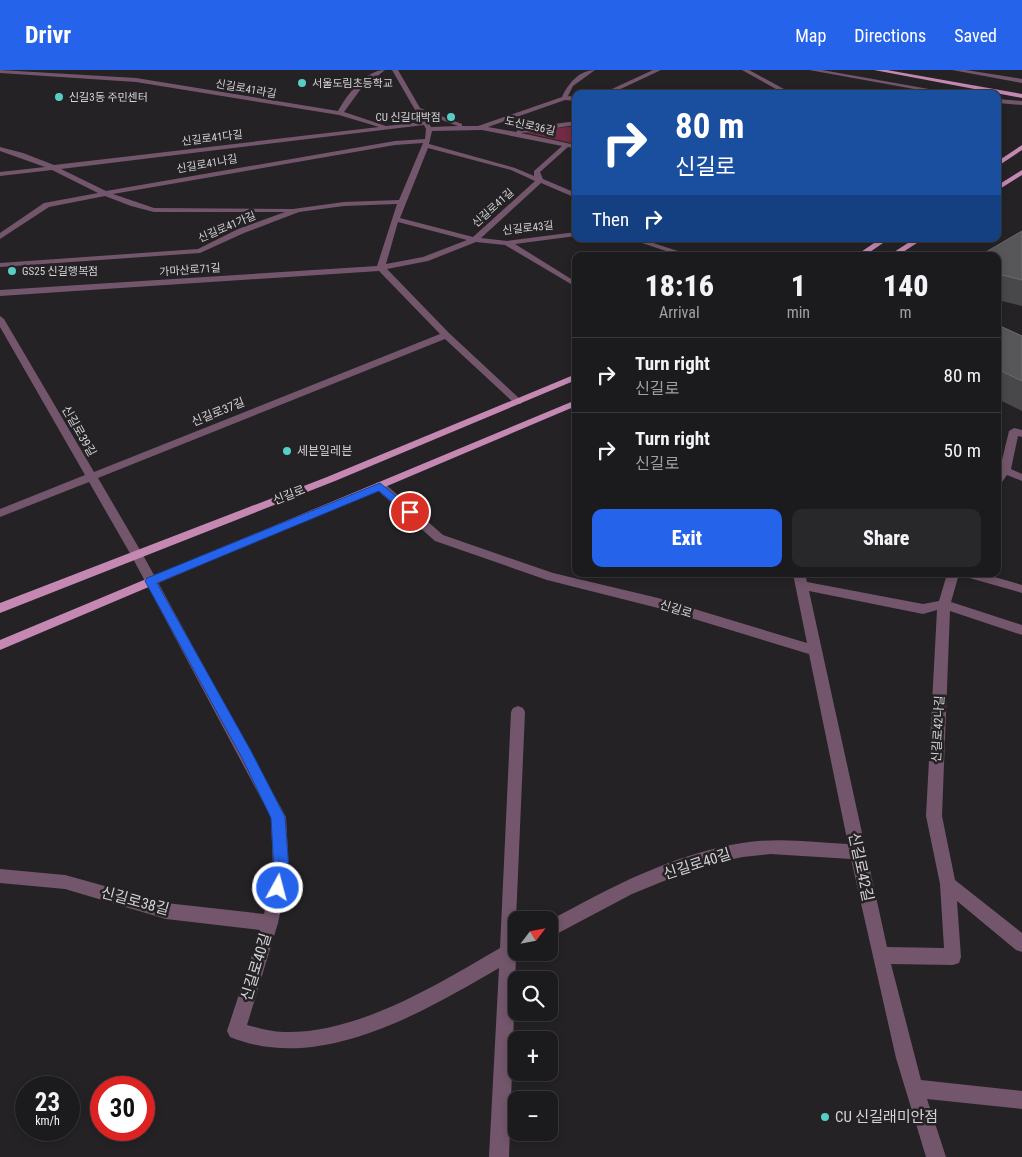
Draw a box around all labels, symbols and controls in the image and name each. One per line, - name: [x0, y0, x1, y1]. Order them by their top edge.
- text: Drivr: [25, 21, 71, 49]
- text: Map: [795, 25, 826, 46]
- text: Directions: [854, 25, 926, 46]
- text: Saved: [954, 25, 997, 46]
- street label: 신길로41라길: [215, 77, 277, 101]
- marker: 서울도림초등학교: [296, 77, 308, 89]
- place label: 서울도림초등학교: [312, 77, 393, 90]
- marker: 신길3동 주민센터: [53, 91, 65, 103]
- place label: 신길3동 주민센터: [69, 91, 148, 104]
- text: 80 m: [675, 106, 744, 147]
- icon: right: [592, 110, 657, 175]
- place label: CU 신길대박점: [375, 111, 441, 124]
- marker: CU 신길대박점: [445, 111, 457, 123]
- street label: 도신로36길: [504, 114, 556, 138]
- street label: 신길로41다길: [181, 128, 243, 148]
- street label: 신길로41나길: [176, 152, 238, 176]
- text: 신길로: [675, 154, 736, 179]
- street label: 신길로41길: [470, 186, 516, 230]
- icon: right: [639, 205, 667, 233]
- text: Then: [592, 208, 629, 231]
- street label: 신길로41가길: [196, 209, 258, 245]
- street label: 신길로43길: [502, 219, 554, 237]
- street label: 가마산로71길: [159, 261, 221, 279]
- marker: GS25 신길행복점: [6, 265, 18, 277]
- place label: GS25 신길행복점: [22, 265, 98, 278]
- text: 18:16: [645, 268, 714, 303]
- text: 1: [791, 268, 806, 303]
- text: 140: [883, 268, 928, 303]
- text: Arrival: [659, 303, 700, 322]
- text: min: [787, 303, 810, 322]
- text: m: [900, 303, 912, 322]
- text: Turn right: [635, 352, 710, 375]
- icon: right: [592, 361, 620, 389]
- text: 80 m: [944, 364, 981, 387]
- text: 신길로: [635, 379, 679, 398]
- street label: 신길로37길: [189, 395, 247, 429]
- street label: 신길로39길: [59, 403, 99, 459]
- text: Turn right: [635, 427, 710, 450]
- icon: right: [592, 436, 620, 464]
- text: 50 m: [944, 439, 981, 462]
- place label: 세븐일레븐: [297, 444, 352, 458]
- marker: 세븐일레븐: [281, 445, 293, 457]
- text: 신길로: [635, 454, 679, 473]
- street label: 신길로: [271, 483, 307, 507]
- pin: [389, 491, 431, 533]
- icon: arrive: [396, 498, 424, 526]
- button: Exit: [592, 509, 782, 567]
- button: Share: [792, 509, 981, 567]
- street label: 신길로: [658, 597, 694, 621]
- street label: 신길로42나길: [929, 695, 947, 763]
- street label: 신길로42길: [845, 831, 877, 903]
- street label: 신길로40길: [661, 845, 733, 883]
- position arrow: [251, 861, 303, 913]
- street label: 신길로38길: [99, 883, 171, 919]
- north arrow: [508, 911, 558, 961]
- map controls: [508, 911, 558, 1141]
- street label: 신길로40길: [237, 931, 275, 1003]
- button: search: [508, 971, 558, 1021]
- button: +: [508, 1031, 558, 1081]
- speed limit sign: 30: [90, 1076, 155, 1141]
- text: 23: [35, 1088, 60, 1117]
- button: −: [508, 1091, 558, 1141]
- place label: CU 신길래미안점: [835, 1108, 938, 1126]
- marker: CU 신길래미안점: [819, 1111, 831, 1123]
- text: km/h: [35, 1114, 60, 1128]

